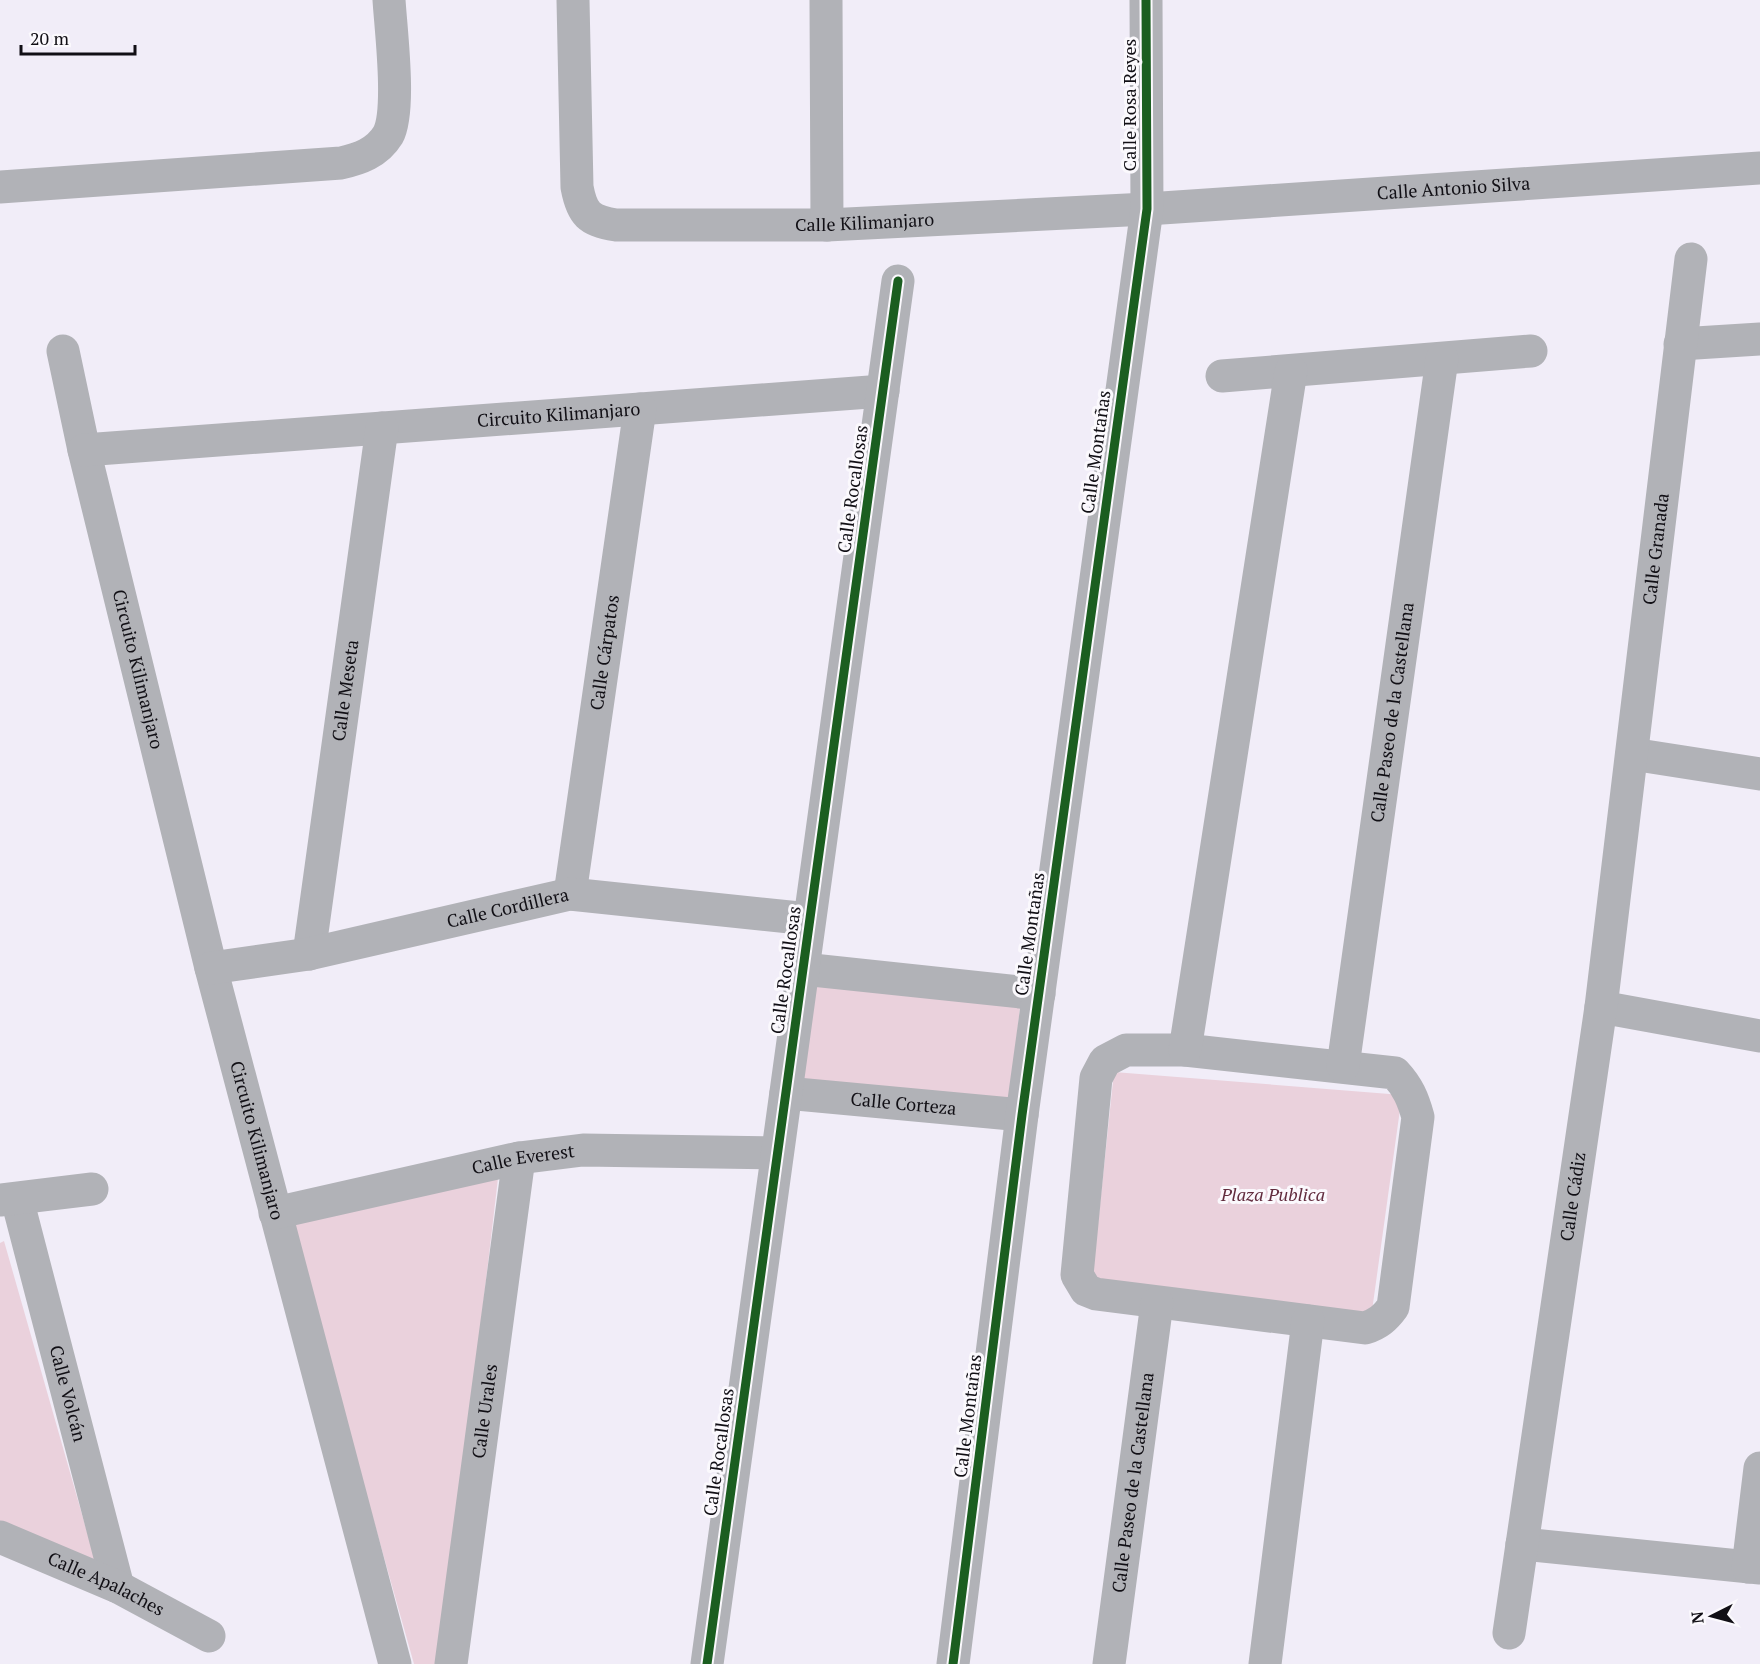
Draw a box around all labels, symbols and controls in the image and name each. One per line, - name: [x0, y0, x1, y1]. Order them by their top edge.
- scale bar: [21, 18, 135, 56]
- text: 20 m: [30, 26, 70, 50]
- street label: Calle Rosa Reyes: [1117, 39, 1141, 171]
- street label: Calle Antonio Silva: [1376, 170, 1531, 205]
- street label: Calle Kilimanjaro: [795, 207, 935, 236]
- street label: Calle Montañas: [1074, 389, 1116, 515]
- street label: Circuito Kilimanjaro: [476, 396, 641, 432]
- street label: Calle Rocallosas: [831, 423, 873, 554]
- street label: Calle Granada: [1636, 492, 1674, 606]
- street label: Circuito Kilimanjaro: [108, 587, 170, 751]
- street label: Calle Cárpatos: [584, 593, 624, 712]
- street label: Calle Paseo de la Castellana: [1364, 601, 1419, 824]
- street label: Calle Meseta: [326, 638, 363, 743]
- street label: Calle Montañas: [1008, 871, 1050, 997]
- street label: Calle Cordillera: [444, 882, 571, 933]
- street label: Calle Rocallosas: [764, 904, 806, 1035]
- street label: Circuito Kilimanjaro: [225, 1058, 290, 1222]
- street label: Calle Corteza: [849, 1086, 958, 1120]
- street label: Calle Everest: [469, 1138, 576, 1179]
- street label: Calle Cádiz: [1554, 1150, 1591, 1243]
- park label: Plaza Publica: [1220, 1182, 1325, 1206]
- street label: Calle Volcán: [45, 1342, 93, 1444]
- street label: Calle Montañas: [948, 1353, 987, 1479]
- street label: Calle Urales: [466, 1362, 502, 1460]
- street label: Calle Paseo de la Castellana: [1106, 1371, 1159, 1594]
- street label: Calle Rocallosas: [697, 1386, 739, 1517]
- street label: Calle Apalaches: [44, 1546, 169, 1621]
- north arrow: [1682, 1586, 1742, 1646]
- text: N: [1686, 1610, 1709, 1625]

